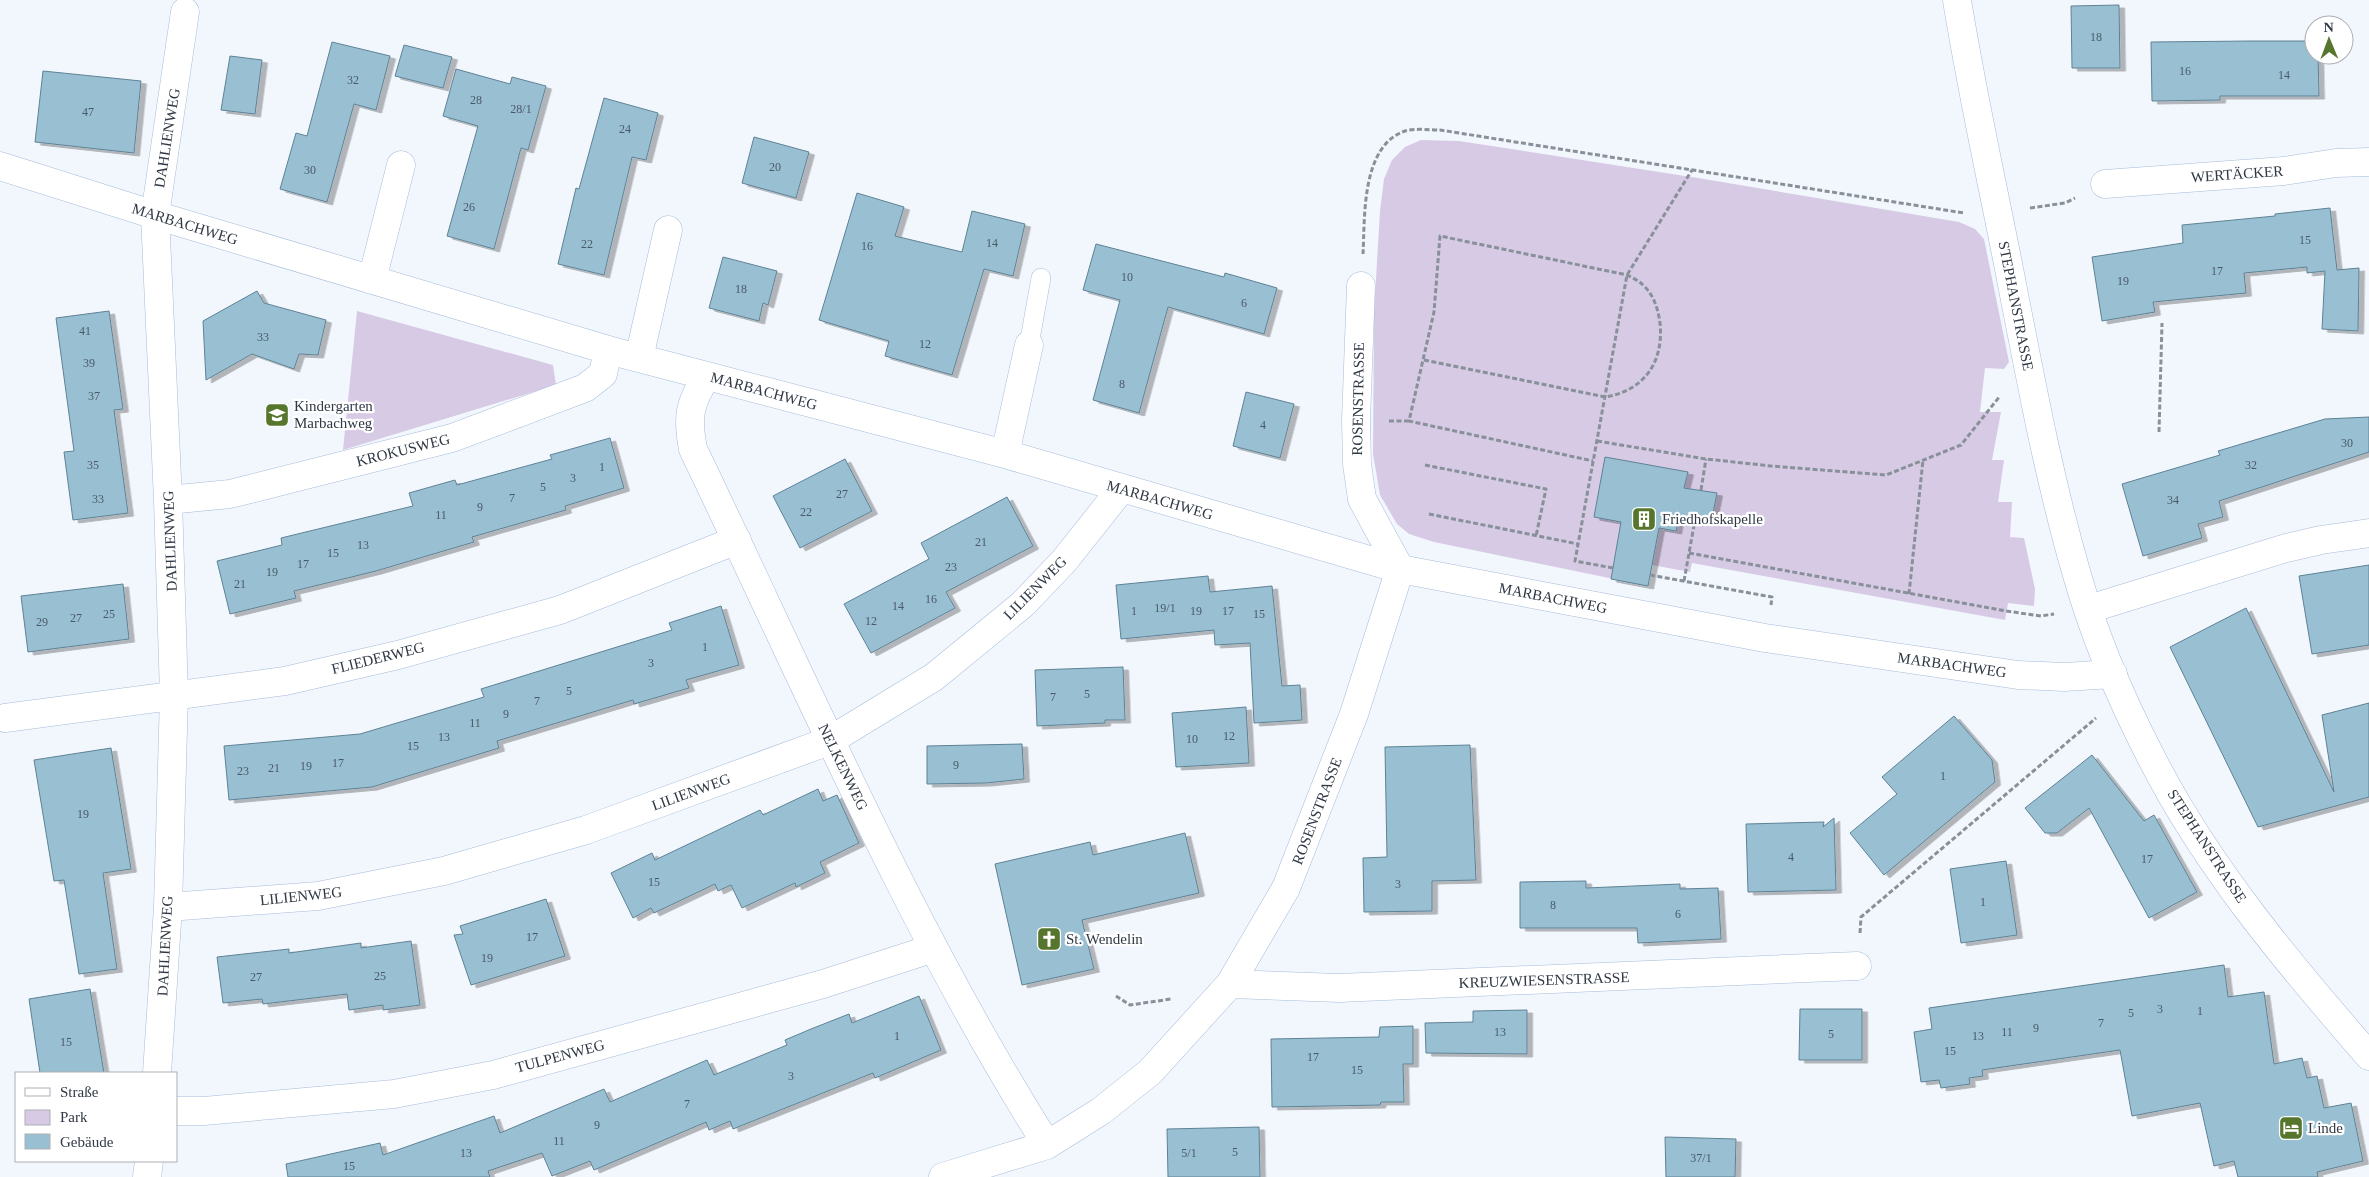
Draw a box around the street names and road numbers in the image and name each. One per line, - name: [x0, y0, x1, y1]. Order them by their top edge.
- street label: DAHLIENWEG: [151, 87, 183, 189]
- street label: WERTÄCKER: [2190, 163, 2284, 185]
- street label: MARBACHWEG: [130, 200, 240, 248]
- street label: STEPHANSTRASSE: [1996, 240, 2036, 372]
- street label: ROSENSTRASSE: [1349, 342, 1367, 456]
- street label: MARBACHWEG: [709, 369, 819, 413]
- street label: KROKUSWEG: [355, 431, 452, 469]
- street label: MARBACHWEG: [1105, 477, 1215, 523]
- street label: DAHLIENWEG: [160, 490, 180, 592]
- street label: LILIENWEG: [1000, 553, 1070, 623]
- street label: MARBACHWEG: [1497, 580, 1609, 616]
- street label: FLIEDERWEG: [330, 639, 426, 677]
- street label: MARBACHWEG: [1896, 649, 2008, 681]
- street label: NELKENWEG: [815, 721, 871, 813]
- street label: ROSENSTRASSE: [1289, 755, 1345, 867]
- street label: LILIENWEG: [650, 770, 733, 814]
- street label: STEPHANSTRASSE: [2164, 786, 2250, 906]
- street label: LILIENWEG: [259, 884, 343, 908]
- street label: DAHLIENWEG: [154, 895, 176, 997]
- street label: KREUZWIESENSTRASSE: [1458, 969, 1630, 991]
- street label: TULPENWEG: [514, 1036, 606, 1076]

